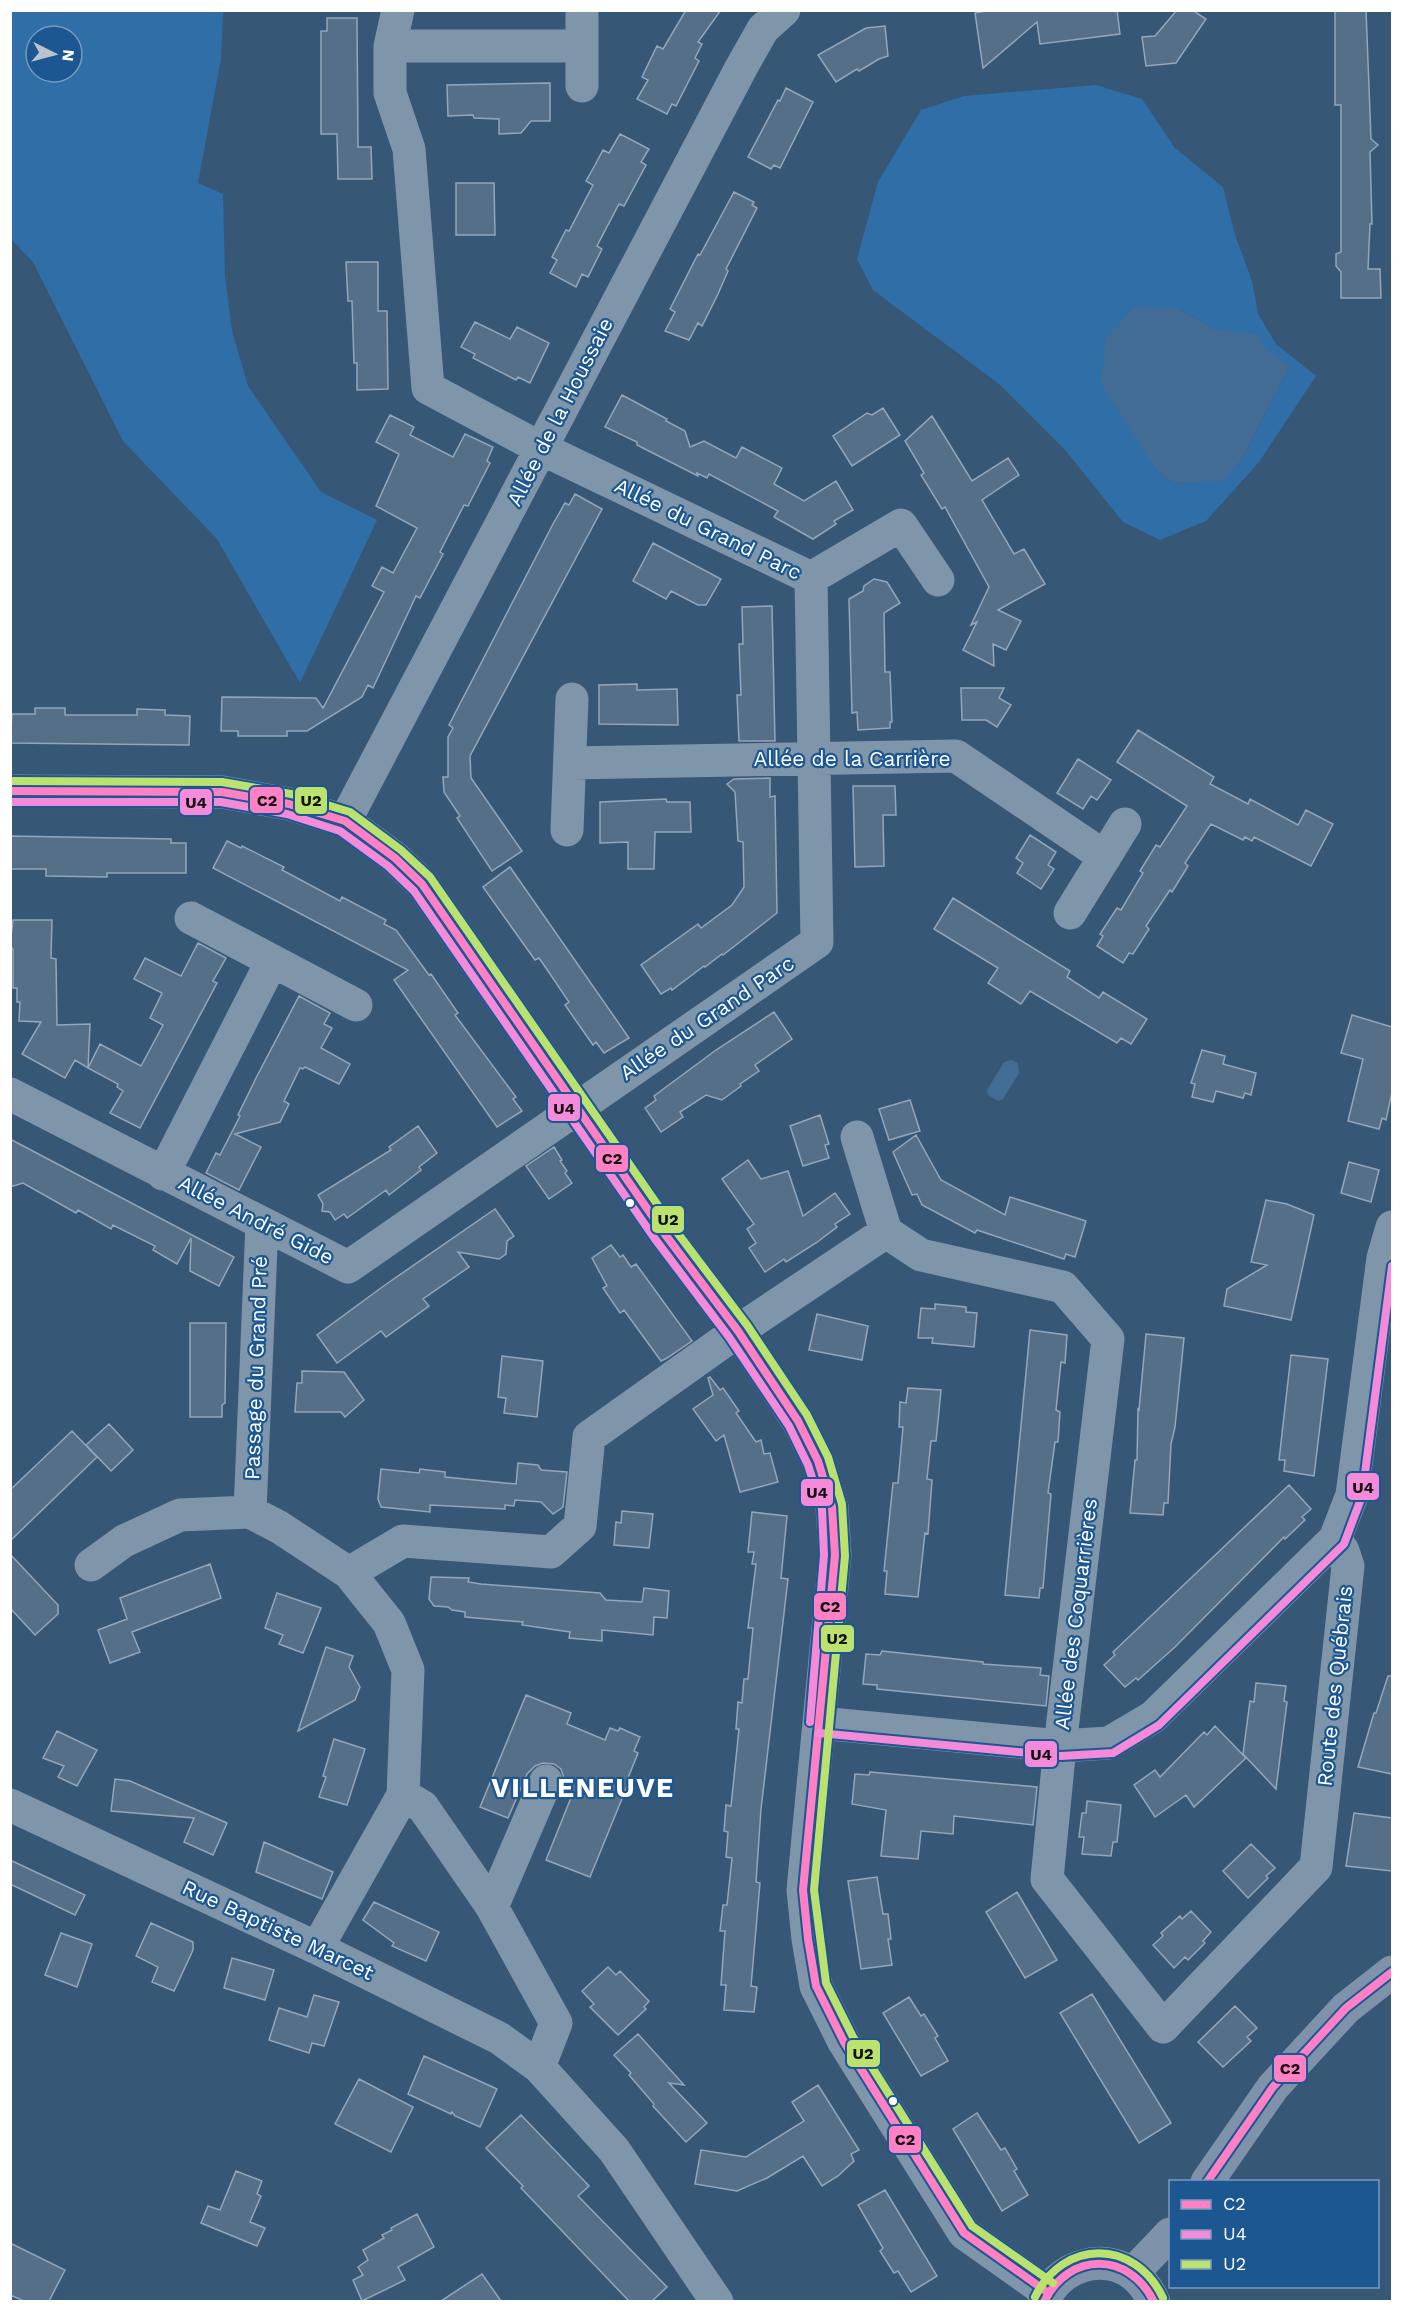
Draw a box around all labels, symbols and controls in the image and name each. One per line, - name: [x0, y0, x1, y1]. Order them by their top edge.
- north arrow: [24, 24, 84, 84]
- text: N: [58, 49, 78, 62]
- street label: Allée de la Houssaie: [501, 313, 618, 510]
- street label: Allée du Grand Parc: [611, 472, 806, 585]
- street label: Allée de la Carrière: [753, 746, 951, 771]
- line badge: C2: [249, 786, 284, 814]
- line badge: U2: [294, 786, 328, 815]
- line badge: U4: [179, 788, 213, 816]
- text: C2: [257, 791, 277, 810]
- text: U2: [301, 791, 321, 810]
- text: U4: [185, 793, 207, 812]
- street label: Allée du Grand Parc: [615, 950, 799, 1085]
- line badge: U4: [547, 1093, 581, 1122]
- text: U4: [553, 1099, 575, 1118]
- line badge: C2: [595, 1144, 629, 1173]
- text: C2: [602, 1149, 622, 1168]
- street label: Allée André Gide: [174, 1170, 338, 1269]
- unlabelled marker: [624, 1197, 636, 1209]
- line badge: U2: [651, 1205, 685, 1234]
- text: U2: [658, 1210, 678, 1229]
- street label: Passage du Grand Pré: [239, 1255, 272, 1481]
- line badge: U4: [1346, 1472, 1380, 1501]
- line badge: U4: [800, 1478, 834, 1507]
- text: U4: [1352, 1478, 1374, 1497]
- text: U4: [806, 1483, 828, 1502]
- street label: Allée des Coquarrières: [1049, 1497, 1102, 1731]
- street label: Route des Québrais: [1312, 1584, 1357, 1787]
- line badge: C2: [813, 1592, 847, 1621]
- text: C2: [820, 1597, 840, 1616]
- line badge: U2: [820, 1624, 855, 1653]
- text: U2: [827, 1629, 847, 1648]
- line badge: U4: [1024, 1740, 1058, 1768]
- text: U4: [1030, 1745, 1052, 1764]
- district label: VILLENEUVE: [491, 1772, 675, 1804]
- street label: Rue Baptiste Marcet: [179, 1874, 378, 1985]
- line badge: U2: [846, 2039, 881, 2068]
- text: U2: [853, 2044, 873, 2063]
- line badge: C2: [1273, 2054, 1307, 2083]
- text: C2: [1280, 2059, 1300, 2078]
- unlabelled marker: [887, 2095, 899, 2107]
- line badge: C2: [888, 2125, 922, 2154]
- text: C2: [895, 2130, 915, 2149]
- legend: [1169, 2180, 1379, 2288]
- text: C2: [1223, 2193, 1246, 2214]
- text: U4: [1223, 2223, 1247, 2244]
- text: U2: [1223, 2253, 1246, 2274]

